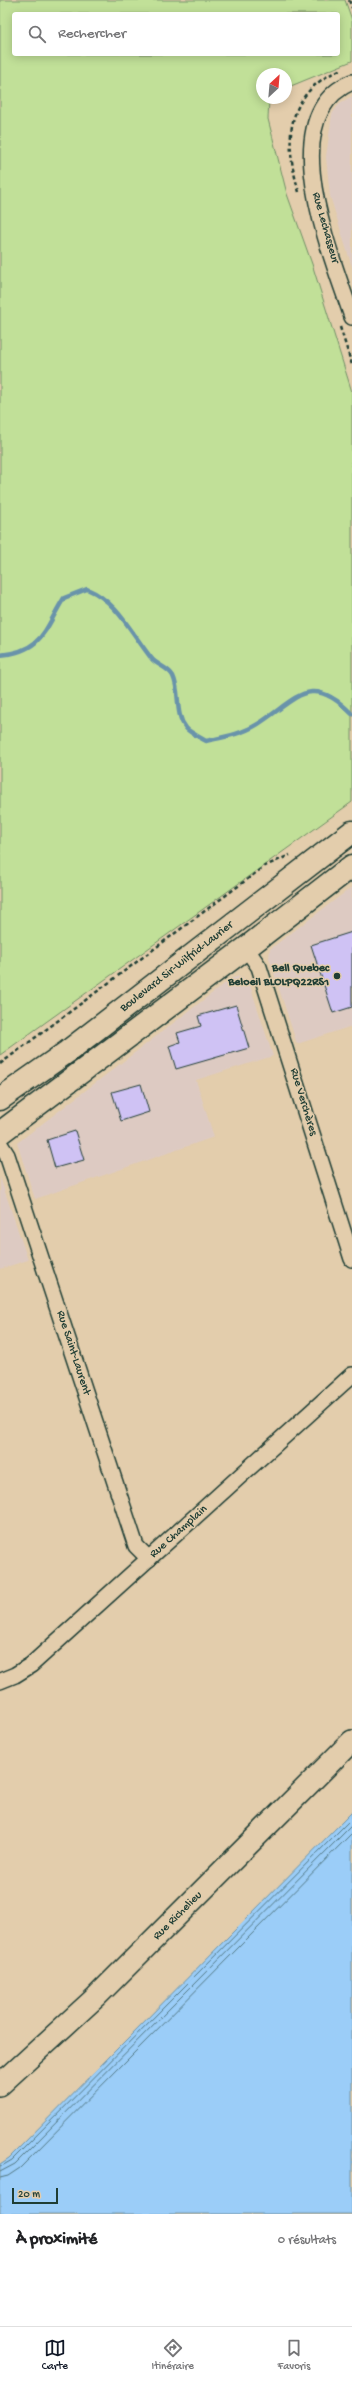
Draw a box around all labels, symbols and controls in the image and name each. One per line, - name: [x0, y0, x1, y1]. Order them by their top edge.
- search box: [12, 12, 340, 56]
- icon: search: [26, 23, 48, 45]
- text: Rechercher: [58, 25, 126, 43]
- north arrow: [256, 68, 292, 104]
- street label: Rue Lechasseur: [308, 191, 342, 267]
- street label: Boulevard Sir-Wilfrid-Laurier: [117, 917, 238, 1016]
- place label: Bell Quebec Beloeil BLOLPQ22RS1: [227, 962, 330, 990]
- marker: Bell Quebec Beloeil BLOLPQ22RS1: [332, 971, 342, 981]
- street label: Rue Verchères: [286, 1067, 320, 1138]
- street label: Rue Saint-Laurent: [53, 1309, 94, 1398]
- street label: Rue Champlain: [147, 1502, 211, 1561]
- street label: Rue Richelieu: [151, 1888, 206, 1943]
- scale bar: [12, 2186, 58, 2205]
- text: 20 m: [18, 2189, 40, 2201]
- text: À proximité: [16, 2230, 97, 2250]
- text: 0 résultats: [278, 2233, 336, 2248]
- tab: Carte: [42, 2337, 68, 2373]
- tab: Itinéraire: [152, 2337, 194, 2373]
- tab: Favoris: [278, 2337, 310, 2373]

